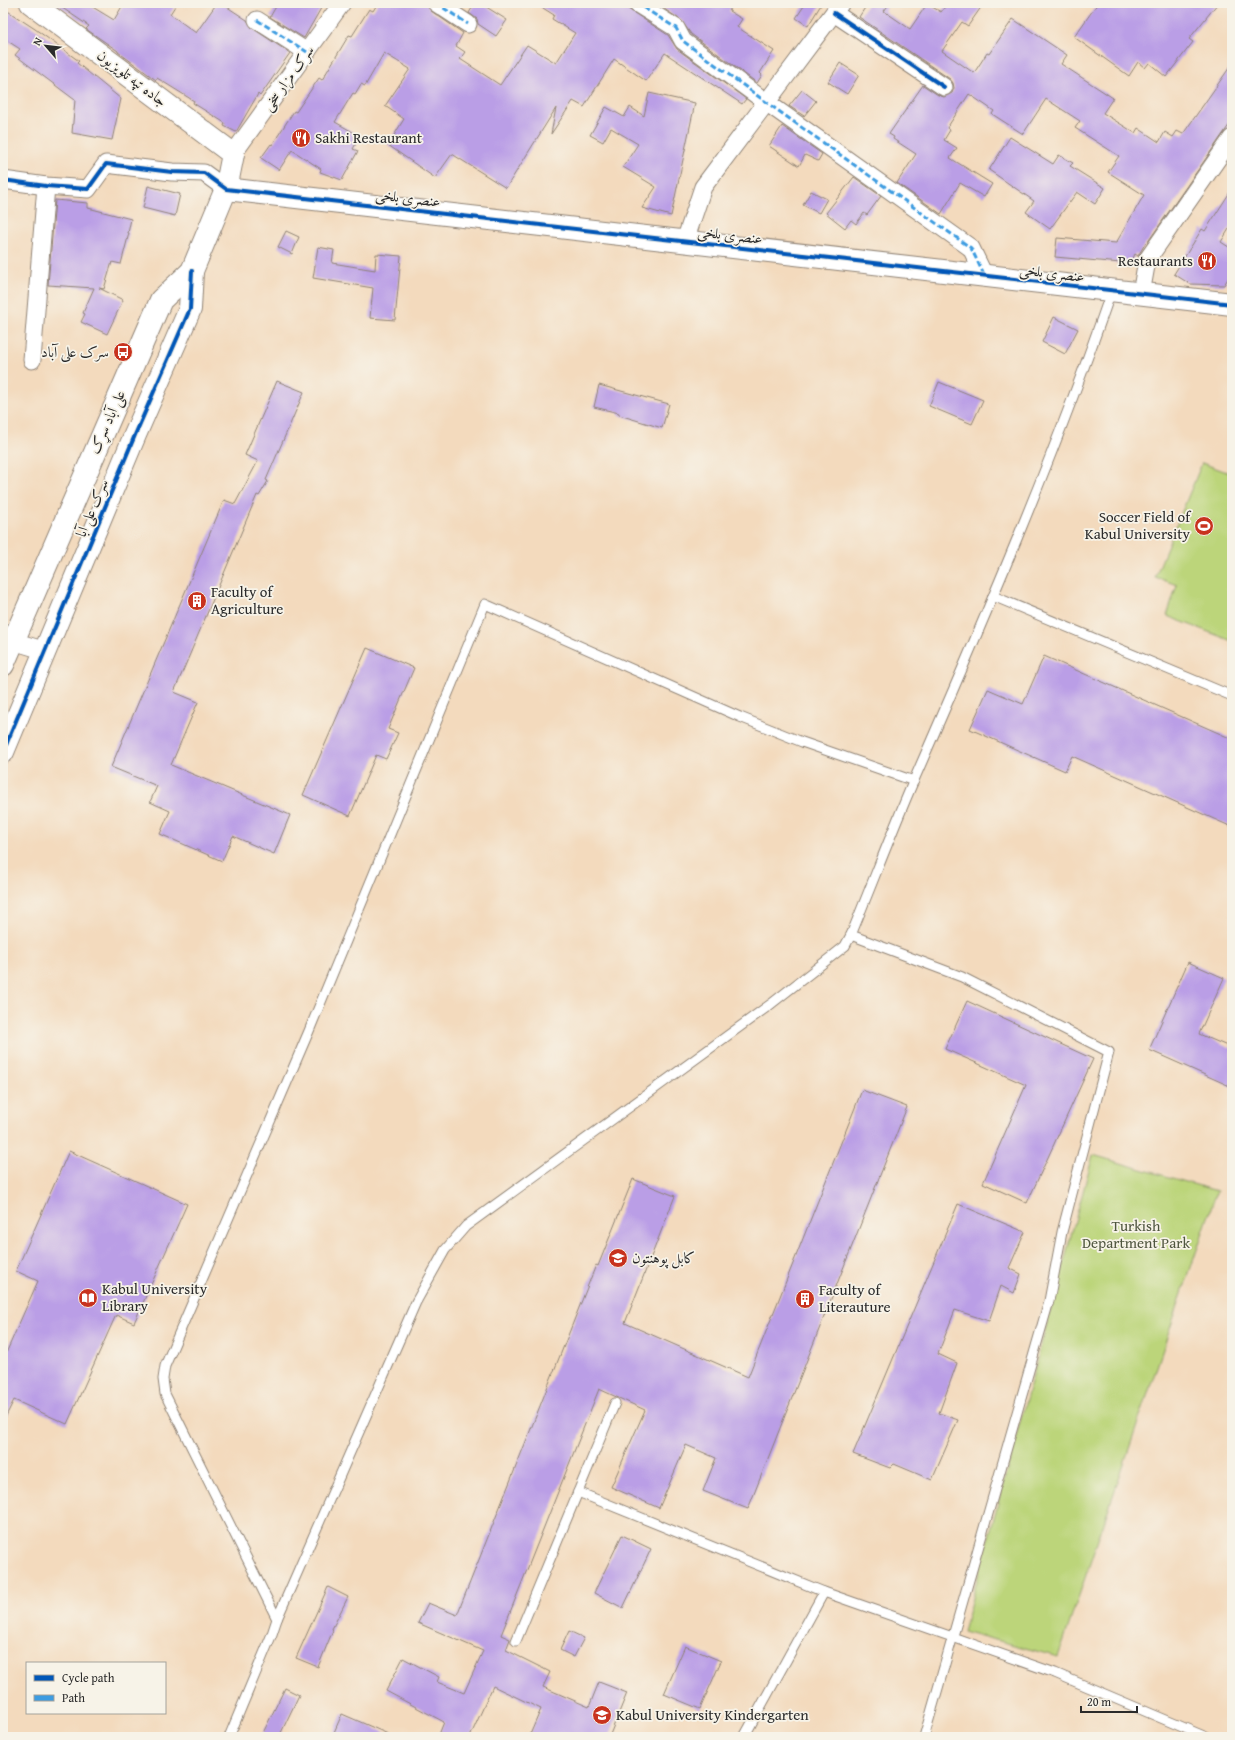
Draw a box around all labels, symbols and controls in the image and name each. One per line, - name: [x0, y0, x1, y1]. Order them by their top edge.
- north arrow: [26, 26, 66, 66]
- text: N: [28, 34, 46, 48]
- street label: سرک مزار سخی: [257, 41, 319, 115]
- street label: جاده تپه تلویزیون: [93, 44, 172, 111]
- restaurant icon: Sakhi Restaurant: [290, 127, 312, 149]
- place label: Sakhi Restaurant: [315, 127, 423, 148]
- street label: عنصری بلخی: [374, 183, 442, 213]
- street label: عنصری بلخی: [696, 220, 764, 250]
- place label: Restaurants: [1118, 250, 1193, 271]
- restaurant icon: Restaurants: [1196, 250, 1218, 272]
- street label: عنصری بلخی: [1018, 258, 1086, 288]
- place label: سرک علی آباد: [41, 341, 109, 363]
- bus stop icon: سرک علی آباد: [112, 341, 134, 363]
- street label: علی آباد سړک: [83, 386, 132, 458]
- street label: سرک علی آبا: [70, 476, 114, 540]
- place label: Soccer Field of Kabul University: [1085, 506, 1192, 544]
- sports icon: Soccer Field of Kabul University: [1193, 515, 1215, 537]
- place label: Faculty of Agriculture: [211, 581, 283, 619]
- building icon: Faculty of Agriculture: [186, 590, 208, 612]
- park label: Turkish Department Park: [1082, 1215, 1190, 1253]
- school or university icon: کابل پوهنتون: [607, 1247, 629, 1269]
- place label: کابل پوهنتون: [632, 1247, 695, 1269]
- place label: Kabul University Library: [102, 1278, 208, 1316]
- place label: Faculty of Literauture: [819, 1279, 891, 1317]
- library icon: Kabul University Library: [77, 1287, 99, 1309]
- building icon: Faculty of Literauture: [794, 1288, 816, 1310]
- legend: [26, 1662, 166, 1714]
- text: Cycle path: [62, 1669, 115, 1686]
- scale bar: [1081, 1688, 1137, 1714]
- text: Path: [62, 1689, 85, 1706]
- text: 20 m: [1087, 1693, 1111, 1710]
- school or university icon: Kabul University Kindergarten: [591, 1704, 613, 1726]
- place label: Kabul University Kindergarten: [616, 1704, 809, 1725]

